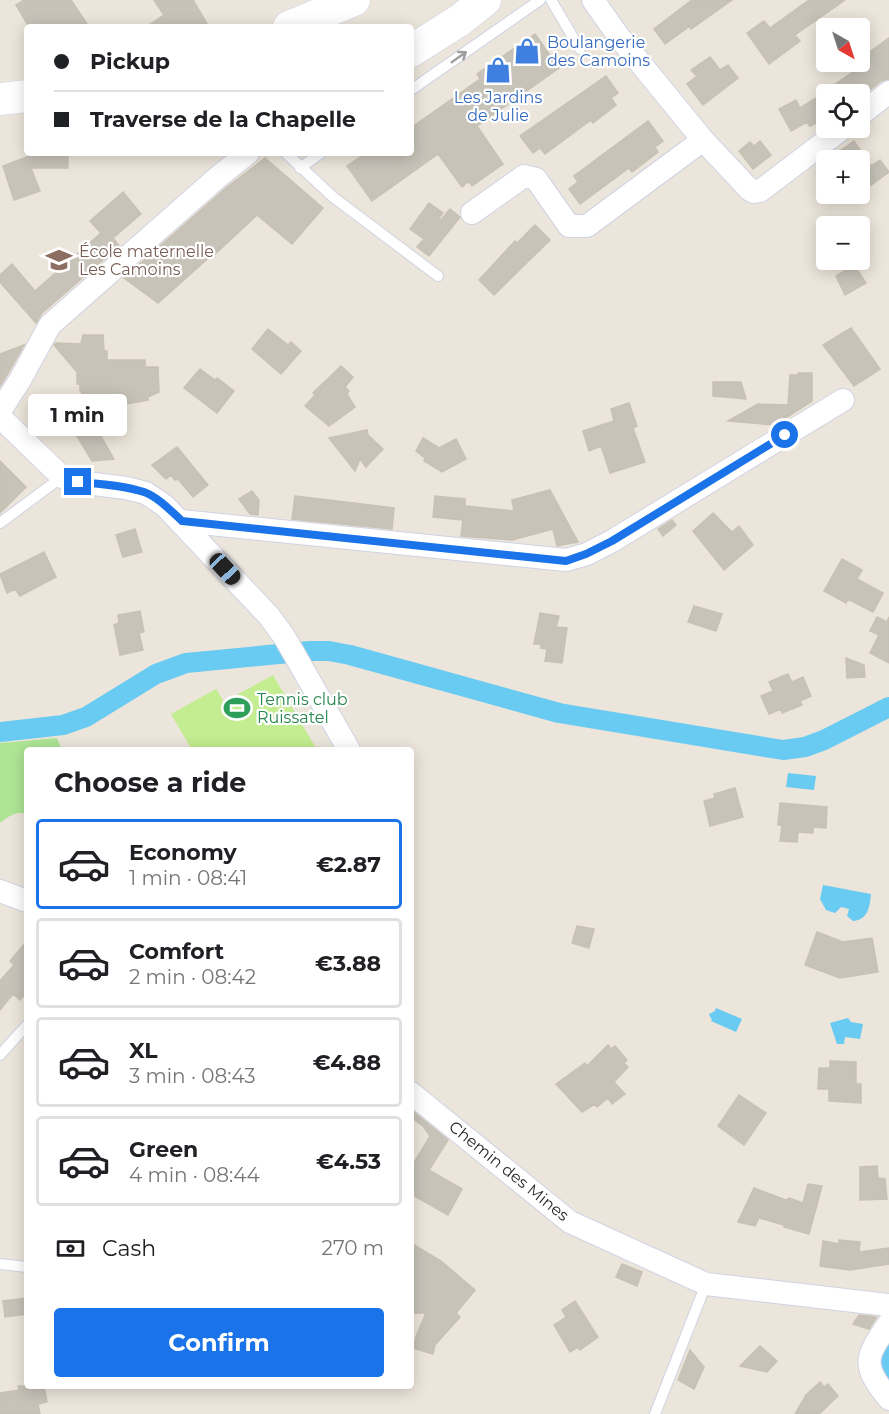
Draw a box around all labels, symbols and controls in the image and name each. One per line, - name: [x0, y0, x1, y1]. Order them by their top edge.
- north arrow: [816, 18, 870, 72]
- map controls: [816, 18, 870, 270]
- place label: Boulangerie des Camoins: [547, 33, 650, 70]
- shop icon: Boulangerie des Camoins: [512, 36, 542, 66]
- text: Pickup: [90, 48, 170, 75]
- one-way arrow: [450, 51, 467, 63]
- shop icon: Les Jardins de Julie: [483, 55, 513, 85]
- button: locate: [816, 84, 870, 138]
- place label: Les Jardins de Julie: [454, 88, 542, 125]
- text: Traverse de la Chapelle: [90, 106, 356, 133]
- button: +: [816, 150, 870, 204]
- button: −: [816, 216, 870, 270]
- place label: École maternelle Les Camoins: [79, 242, 214, 279]
- school or university icon: École maternelle Les Camoins: [44, 245, 74, 275]
- callout: 1 min: [28, 395, 128, 437]
- text: 1 min: [50, 403, 105, 427]
- route start: [771, 421, 798, 448]
- route end: [64, 468, 91, 495]
- car: [206, 550, 244, 588]
- place label: Tennis club Ruissatel: [257, 690, 348, 727]
- sports icon: Tennis club Ruissatel: [222, 693, 252, 723]
- text: Choose a ride: [54, 766, 246, 799]
- icon: car: [57, 837, 111, 891]
- text: Economy: [129, 839, 237, 866]
- text: €2.87: [316, 851, 381, 878]
- text: 1 min · 08:41: [129, 866, 247, 890]
- icon: car: [57, 936, 111, 990]
- text: Comfort: [129, 938, 224, 965]
- text: €3.88: [315, 950, 381, 977]
- text: 2 min · 08:42: [129, 965, 256, 989]
- icon: car: [57, 1035, 111, 1089]
- text: XL: [129, 1037, 158, 1064]
- text: €4.88: [313, 1049, 381, 1076]
- text: 3 min · 08:43: [129, 1064, 256, 1088]
- street label: Chemin des Mines: [445, 1117, 573, 1225]
- icon: car: [57, 1134, 111, 1188]
- text: Green: [129, 1136, 198, 1163]
- text: €4.53: [316, 1148, 381, 1175]
- text: 4 min · 08:44: [129, 1163, 260, 1187]
- icon: cash: [54, 1232, 87, 1265]
- text: Cash: [102, 1235, 156, 1262]
- text: 270 m: [322, 1236, 384, 1260]
- button: Confirm: [54, 1308, 384, 1377]

